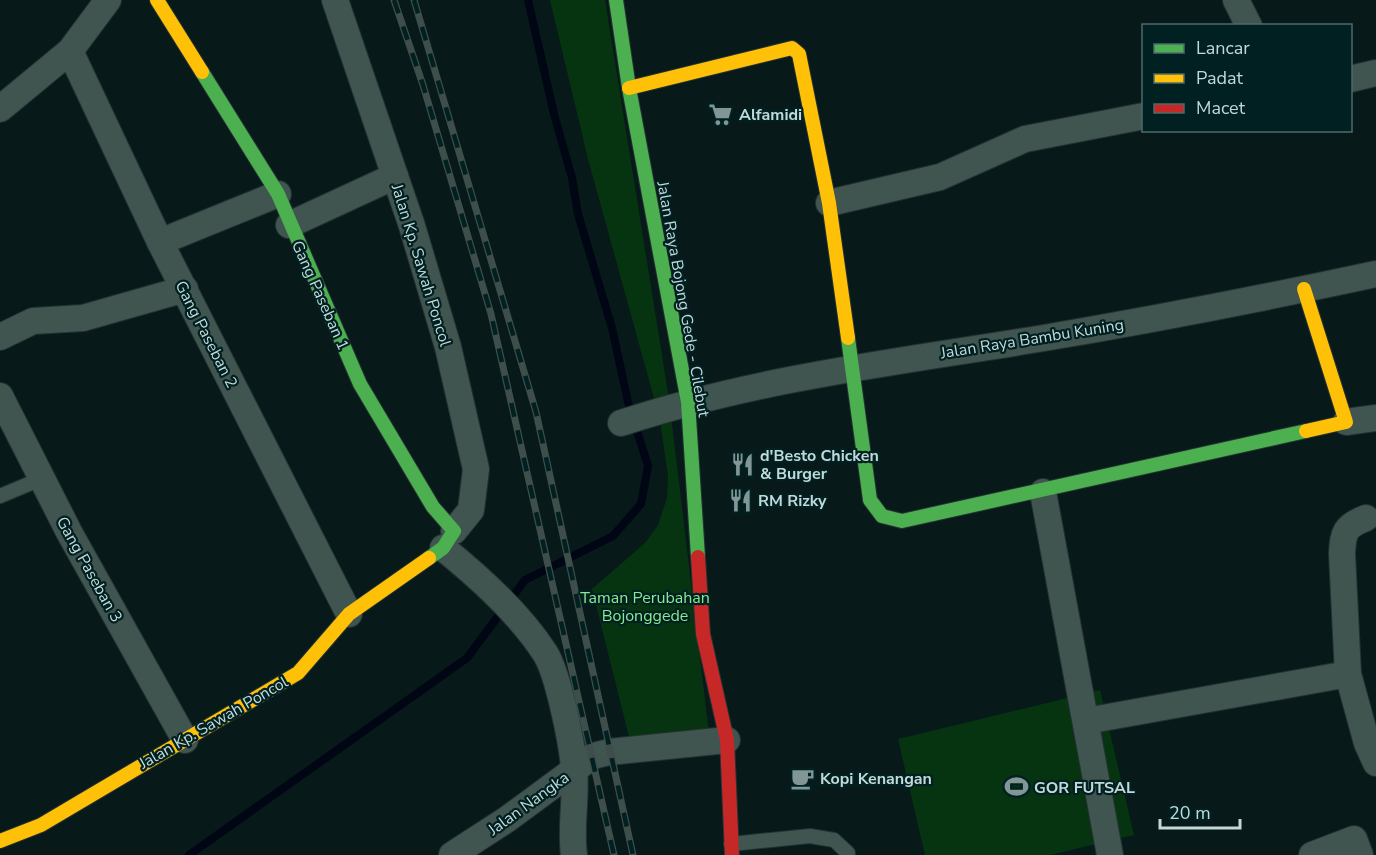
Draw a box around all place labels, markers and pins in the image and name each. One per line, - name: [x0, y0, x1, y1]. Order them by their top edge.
- supermarket icon: Alfamidi: [708, 101, 734, 127]
- place label: Alfamidi: [739, 104, 802, 126]
- place label: d'Besto Chicken & Burger: [760, 445, 879, 485]
- restaurant icon: d'Besto Chicken & Burger: [729, 451, 755, 477]
- restaurant icon: RM Rizky: [727, 487, 753, 513]
- place label: RM Rizky: [758, 490, 827, 512]
- cafe icon: Kopi Kenangan: [789, 765, 815, 791]
- place label: Kopi Kenangan: [820, 768, 932, 790]
- sports icon: GOR FUTSAL: [1003, 774, 1029, 800]
- place label: GOR FUTSAL: [1034, 777, 1135, 799]

